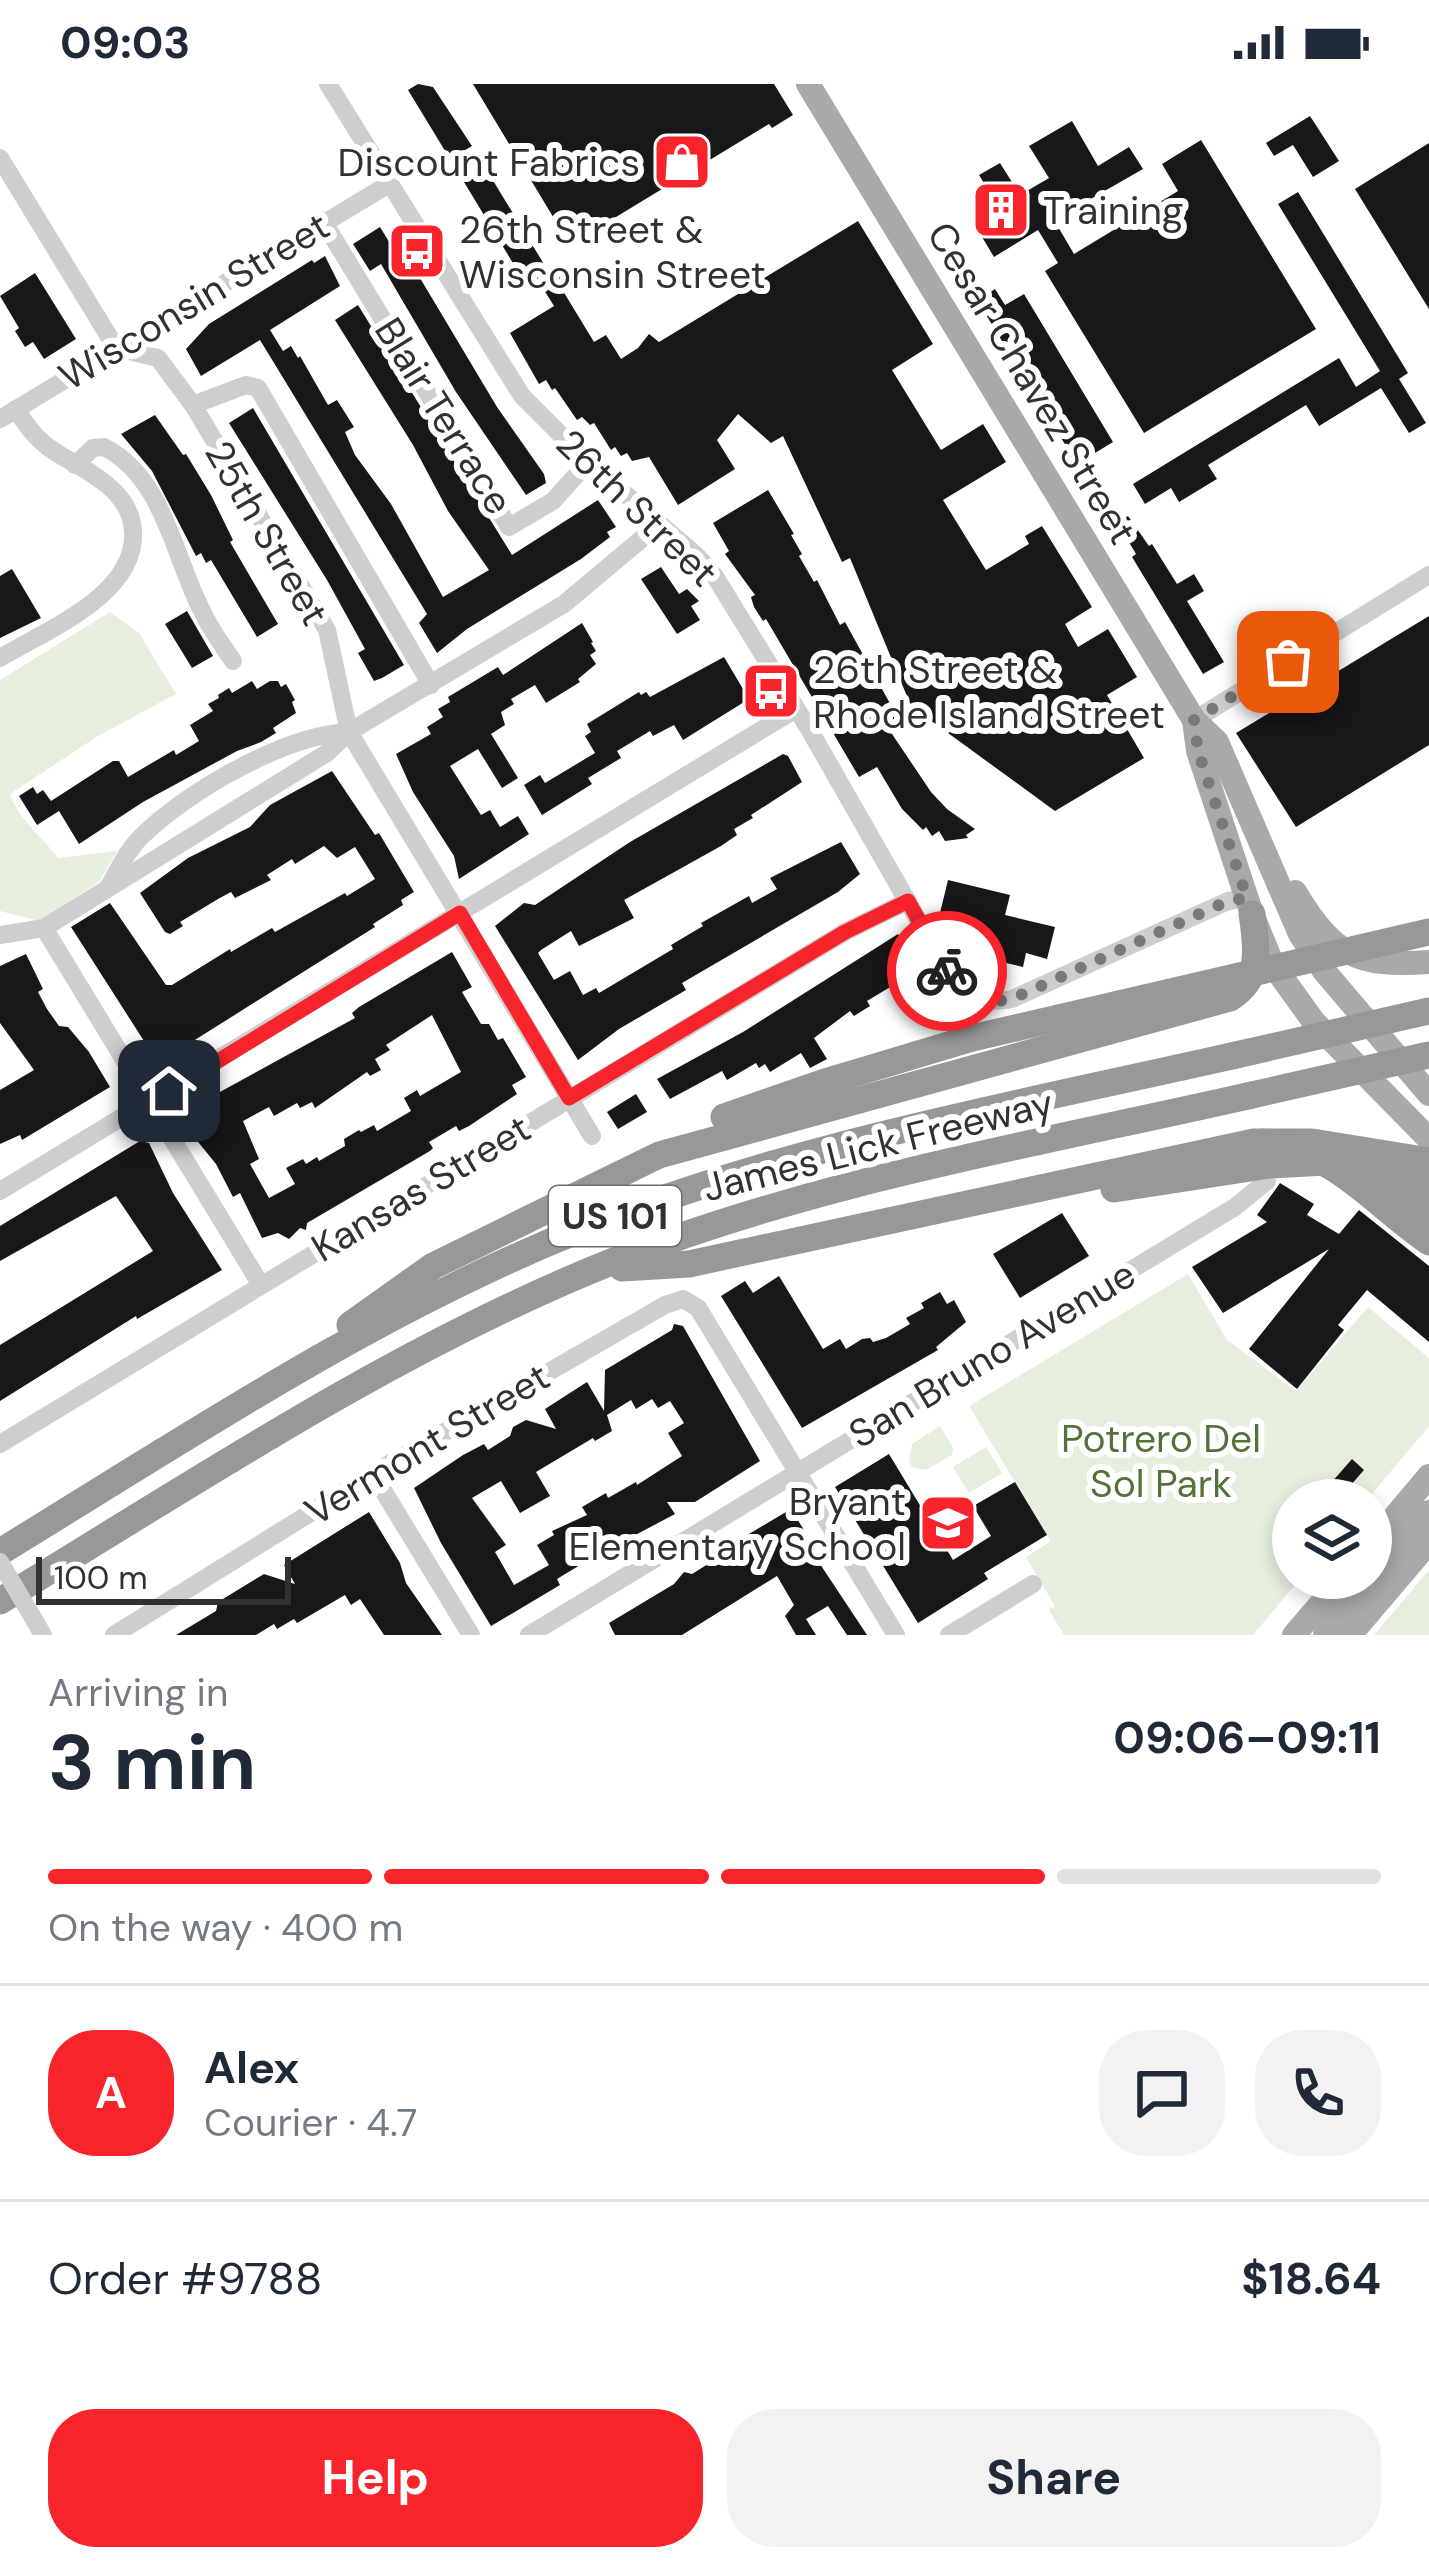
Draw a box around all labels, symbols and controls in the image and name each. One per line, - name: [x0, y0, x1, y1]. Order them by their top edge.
- text: 09:03: [60, 13, 191, 72]
- shop icon: Discount Fabrics: [651, 131, 713, 193]
- place label: Discount Fabrics: [338, 137, 640, 188]
- building icon: Training: [970, 179, 1032, 241]
- place label: Training: [1043, 185, 1184, 236]
- street label: Wisconsin Street: [49, 200, 339, 402]
- place label: 26th Street & Wisconsin Street: [459, 204, 766, 300]
- street label: Cesar Chavez Street: [916, 213, 1148, 553]
- bus stop icon: 26th Street & Wisconsin Street: [386, 220, 448, 282]
- street label: Blair Terrace: [363, 308, 525, 524]
- street label: 26th Street: [545, 418, 729, 598]
- street label: 25th Street: [194, 432, 340, 634]
- pin: [1237, 611, 1339, 713]
- icon: bag: [1255, 629, 1321, 695]
- place label: 26th Street & Rhode Island Street: [813, 644, 1165, 740]
- bus stop icon: 26th Street & Rhode Island Street: [740, 660, 802, 722]
- courier: [887, 911, 1007, 1031]
- icon: bike: [914, 938, 980, 1004]
- pin: [118, 1040, 220, 1142]
- icon: home: [136, 1058, 202, 1124]
- street label: James Lick Freeway: [698, 1077, 1058, 1213]
- street label: Kansas Street: [302, 1103, 540, 1273]
- road number: US 101: [549, 1186, 681, 1246]
- street label: San Bruno Avenue: [839, 1248, 1145, 1460]
- street label: Vermont Street: [295, 1351, 559, 1537]
- park label: Potrero Del Sol Park: [1061, 1413, 1261, 1509]
- place label: Bryant Elementary School: [569, 1476, 906, 1572]
- map controls: [1272, 1479, 1392, 1599]
- button: layers: [1272, 1479, 1392, 1599]
- school or university icon: Bryant Elementary School: [917, 1492, 979, 1554]
- scale bar: [36, 1551, 291, 1604]
- text: 100 m: [54, 1556, 148, 1599]
- text: Arriving in: [48, 1667, 228, 1718]
- text: 09:06–09:11: [1113, 1708, 1381, 1767]
- text: 3 min: [48, 1712, 256, 1813]
- text: On the way · 400 m: [48, 1902, 403, 1953]
- button: chat: [1099, 2030, 1225, 2156]
- button: phone: [1255, 2030, 1381, 2156]
- text: Alex: [204, 2038, 299, 2097]
- text: A: [95, 2063, 127, 2122]
- text: Courier · 4.7: [204, 2097, 417, 2148]
- text: Order #9788: [48, 2249, 322, 2308]
- text: $18.64: [1241, 2249, 1381, 2308]
- button: Help: [48, 2409, 703, 2547]
- button: Share: [727, 2409, 1381, 2547]

